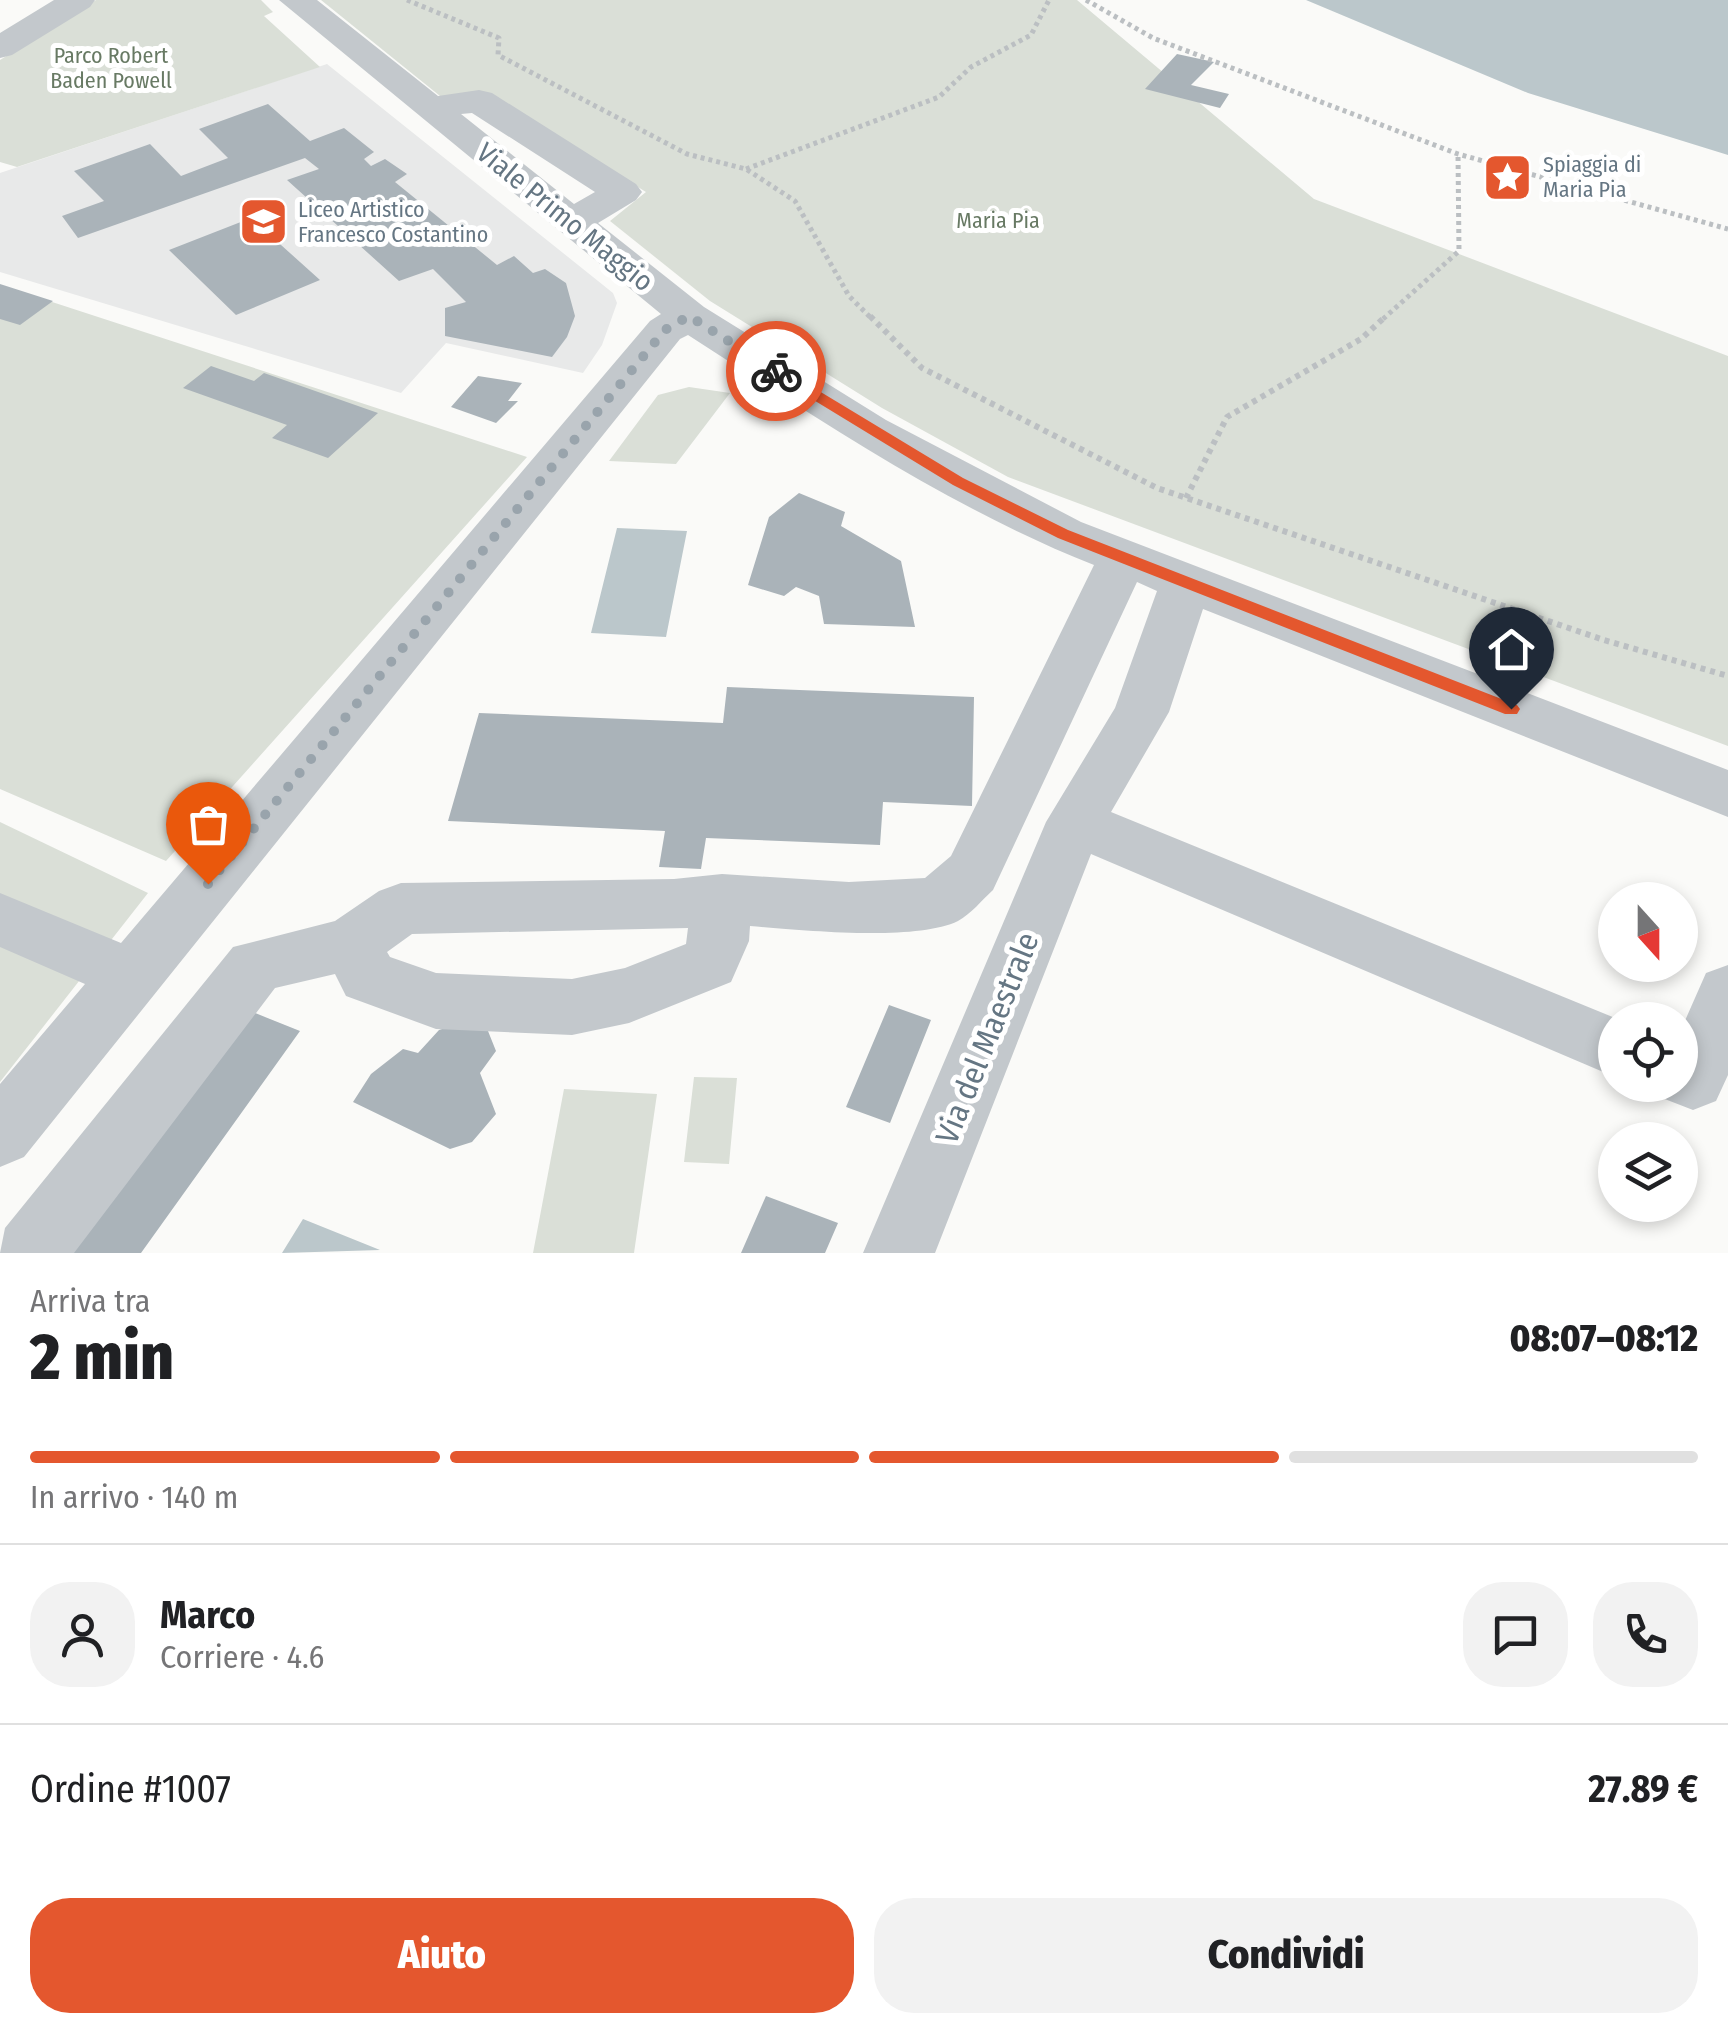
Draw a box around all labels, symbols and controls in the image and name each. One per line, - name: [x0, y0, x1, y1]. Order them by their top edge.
- park label: Parco Robert Baden Powell: [50, 42, 172, 94]
- street label: Viale Primo Maggio: [470, 136, 660, 298]
- place icon: Spiaggia di Maria Pia: [1482, 151, 1534, 203]
- place label: Spiaggia di Maria Pia: [1543, 151, 1641, 203]
- school or university icon: Liceo Artistico Francesco Costantino: [237, 196, 289, 248]
- place label: Liceo Artistico Francesco Costantino: [298, 196, 488, 248]
- park label: Maria Pia: [956, 207, 1040, 234]
- courier: [726, 321, 826, 421]
- icon: bike: [749, 344, 804, 399]
- pin: [1469, 607, 1554, 710]
- icon: home: [1484, 622, 1539, 677]
- pin: [166, 782, 251, 885]
- icon: bag: [181, 797, 236, 852]
- north arrow: [1598, 882, 1698, 982]
- map controls: [1598, 882, 1698, 1222]
- street label: Via del Maestrale: [927, 927, 1047, 1149]
- button: locate: [1598, 1002, 1698, 1102]
- button: layers: [1598, 1122, 1698, 1222]
- text: Arriva tra: [30, 1282, 151, 1320]
- text: 08:07–08:12: [1509, 1315, 1698, 1361]
- text: 2 min: [30, 1318, 174, 1396]
- text: In arrivo · 140 m: [30, 1478, 238, 1516]
- button: person: [30, 1582, 135, 1687]
- button: chat: [1463, 1582, 1568, 1687]
- button: phone: [1593, 1582, 1698, 1687]
- text: Marco: [160, 1592, 255, 1638]
- text: Corriere · 4.6: [160, 1638, 324, 1676]
- text: Ordine #1007: [30, 1766, 231, 1812]
- text: 27.89 €: [1588, 1766, 1698, 1812]
- button: Aiuto: [30, 1898, 854, 2013]
- button: Condividi: [874, 1898, 1698, 2013]

